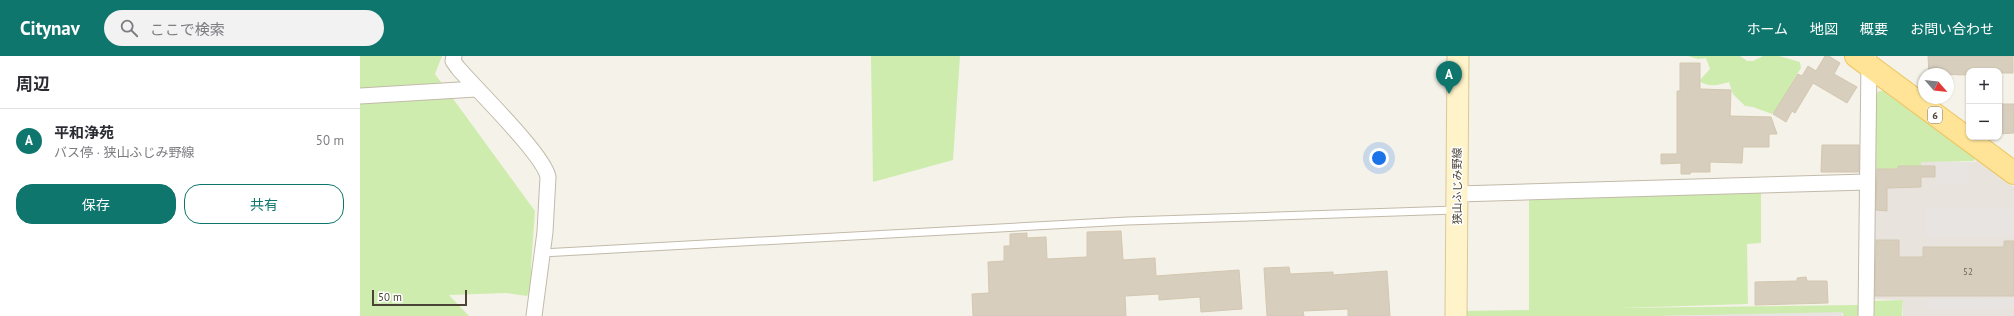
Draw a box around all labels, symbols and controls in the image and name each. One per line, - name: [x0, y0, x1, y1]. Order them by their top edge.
- search box: [104, 10, 384, 46]
- text: Citynav: [20, 16, 80, 40]
- icon: search: [118, 17, 140, 39]
- text: ここで検索: [150, 20, 225, 39]
- text: ホーム: [1746, 20, 1788, 38]
- text: 地図: [1810, 20, 1838, 38]
- text: 概要: [1860, 20, 1888, 38]
- text: お問い合わせ: [1910, 20, 1994, 38]
- pin: A: [1436, 61, 1462, 94]
- north arrow: [1918, 68, 1954, 104]
- map controls: [1966, 68, 2002, 140]
- button: +: [1966, 68, 2002, 104]
- text: 周辺: [16, 73, 50, 95]
- button: −: [1966, 104, 2002, 140]
- road number: 6: [1928, 107, 1942, 123]
- text: 平和浄苑: [54, 123, 114, 142]
- text: A: [25, 132, 33, 149]
- text: 50 m: [316, 132, 344, 149]
- text: バス停 · 狭山ふじみ野線: [54, 144, 194, 161]
- your location: [1369, 148, 1389, 168]
- street label: 狭山ふじみ野線: [1450, 148, 1464, 225]
- button: 保存: [16, 184, 176, 224]
- button: 共有: [184, 184, 344, 224]
- house number: 52: [1963, 266, 1973, 277]
- scale bar: [372, 288, 467, 307]
- text: 50 m: [378, 290, 402, 304]

